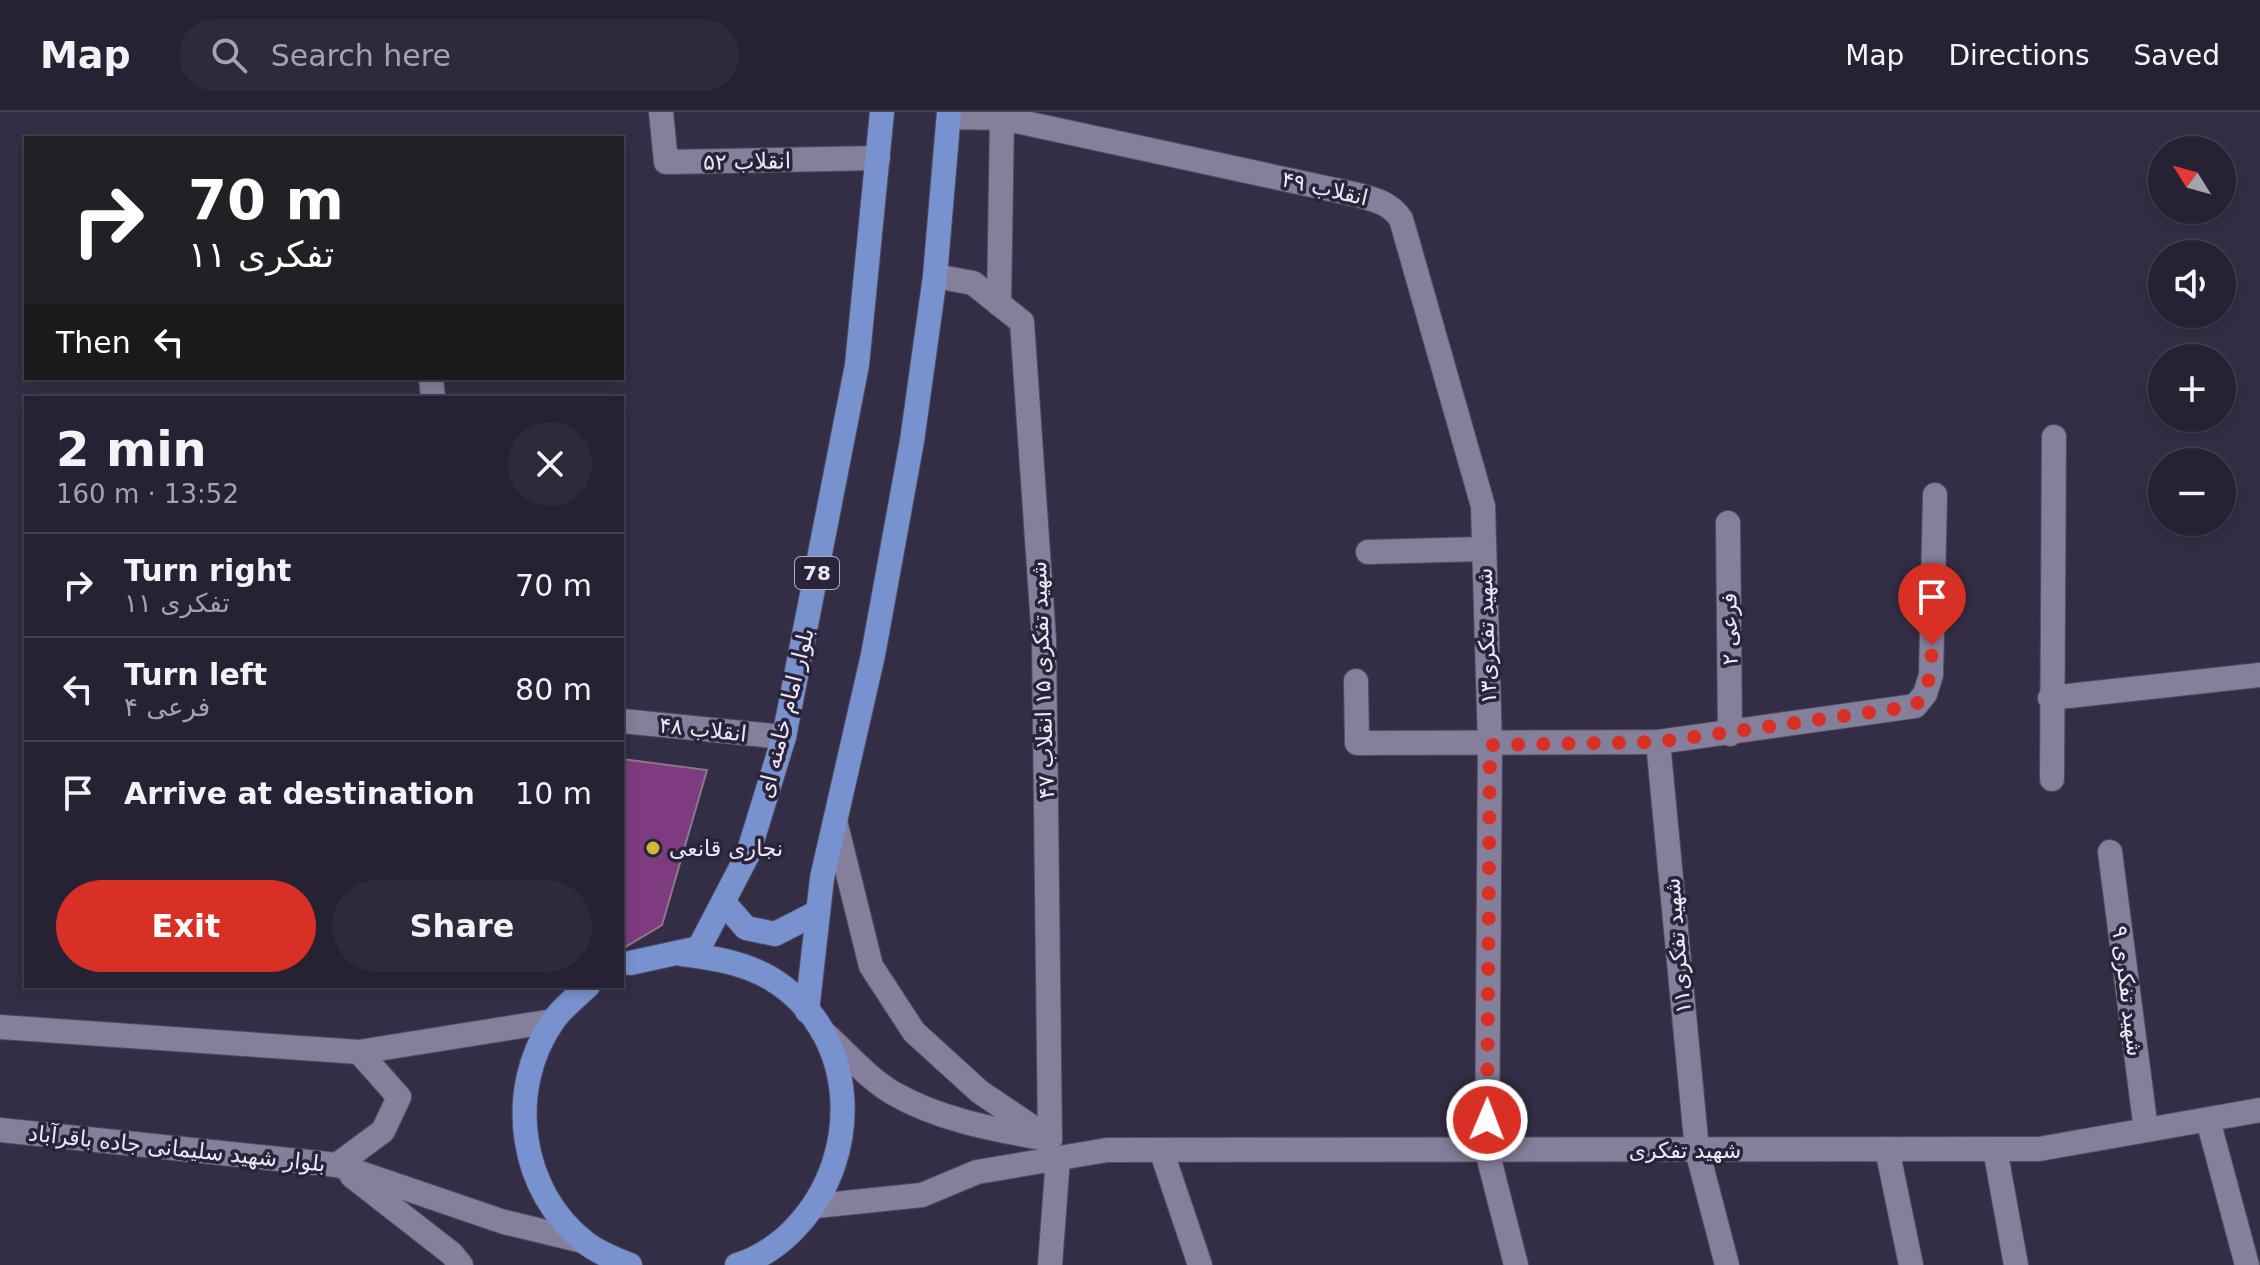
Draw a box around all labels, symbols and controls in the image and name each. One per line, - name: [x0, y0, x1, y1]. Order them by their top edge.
- search box: [179, 19, 739, 91]
- text: Map: [40, 33, 131, 77]
- icon: search: [207, 33, 251, 77]
- text: Search here: [271, 38, 451, 73]
- text: Map: [1845, 39, 1904, 72]
- text: Directions: [1948, 39, 2089, 72]
- text: Saved: [2133, 39, 2220, 72]
- north arrow: [2148, 136, 2236, 224]
- map controls: [2148, 136, 2236, 536]
- street label: انقلاب ۵۲: [703, 148, 791, 175]
- street label: انقلاب ۴۹: [1279, 166, 1370, 211]
- text: 70 m: [188, 167, 344, 232]
- icon: right: [56, 168, 160, 272]
- text: تفکری ۱۱: [188, 234, 334, 275]
- button: sound: [2148, 240, 2236, 328]
- icon: left: [147, 320, 191, 364]
- text: Then: [56, 325, 131, 360]
- button: +: [2148, 344, 2236, 432]
- text: 2 min: [56, 421, 207, 477]
- button: close: [508, 422, 592, 506]
- button: −: [2148, 448, 2236, 536]
- text: 160 m · 13:52: [56, 479, 239, 509]
- text: Turn right: [124, 553, 291, 588]
- road number: 78: [795, 557, 839, 589]
- street label: شهید تفکری ۱۵ انقلاب ۴۷: [1026, 561, 1059, 799]
- icon: right: [56, 563, 100, 607]
- pin: [1898, 563, 1966, 645]
- text: 70 m: [515, 568, 592, 603]
- street label: شهید تفکری۱۳: [1472, 568, 1501, 704]
- icon: arrive: [1910, 575, 1954, 619]
- text: تفکری ۱۱: [124, 588, 230, 618]
- street label: فرعی ۲: [1716, 592, 1743, 666]
- street label: بلوار امام خامنه ای: [752, 625, 819, 801]
- text: Turn left: [124, 657, 267, 692]
- icon: left: [56, 667, 100, 711]
- text: 80 m: [515, 672, 592, 707]
- text: فرعی ۴: [124, 692, 210, 722]
- street label: انقلاب ۴۸: [658, 712, 748, 747]
- icon: arrive: [56, 771, 100, 815]
- text: Arrive at destination: [124, 776, 475, 811]
- text: 10 m: [515, 776, 592, 811]
- place label: نجاری قانعی: [669, 836, 783, 861]
- marker: نجاری قانعی: [644, 839, 662, 857]
- street label: شهید تفکری۱۱: [1659, 877, 1696, 1015]
- button: Exit: [56, 880, 316, 972]
- button: Share: [332, 880, 592, 972]
- street label: شهید تفکری ۹: [2107, 924, 2148, 1058]
- position arrow: [1445, 1078, 1529, 1162]
- street label: بلوار شهید سلیمانی جاده باقرآباد: [27, 1119, 327, 1177]
- street label: شهید تفکری: [1629, 1138, 1741, 1163]

